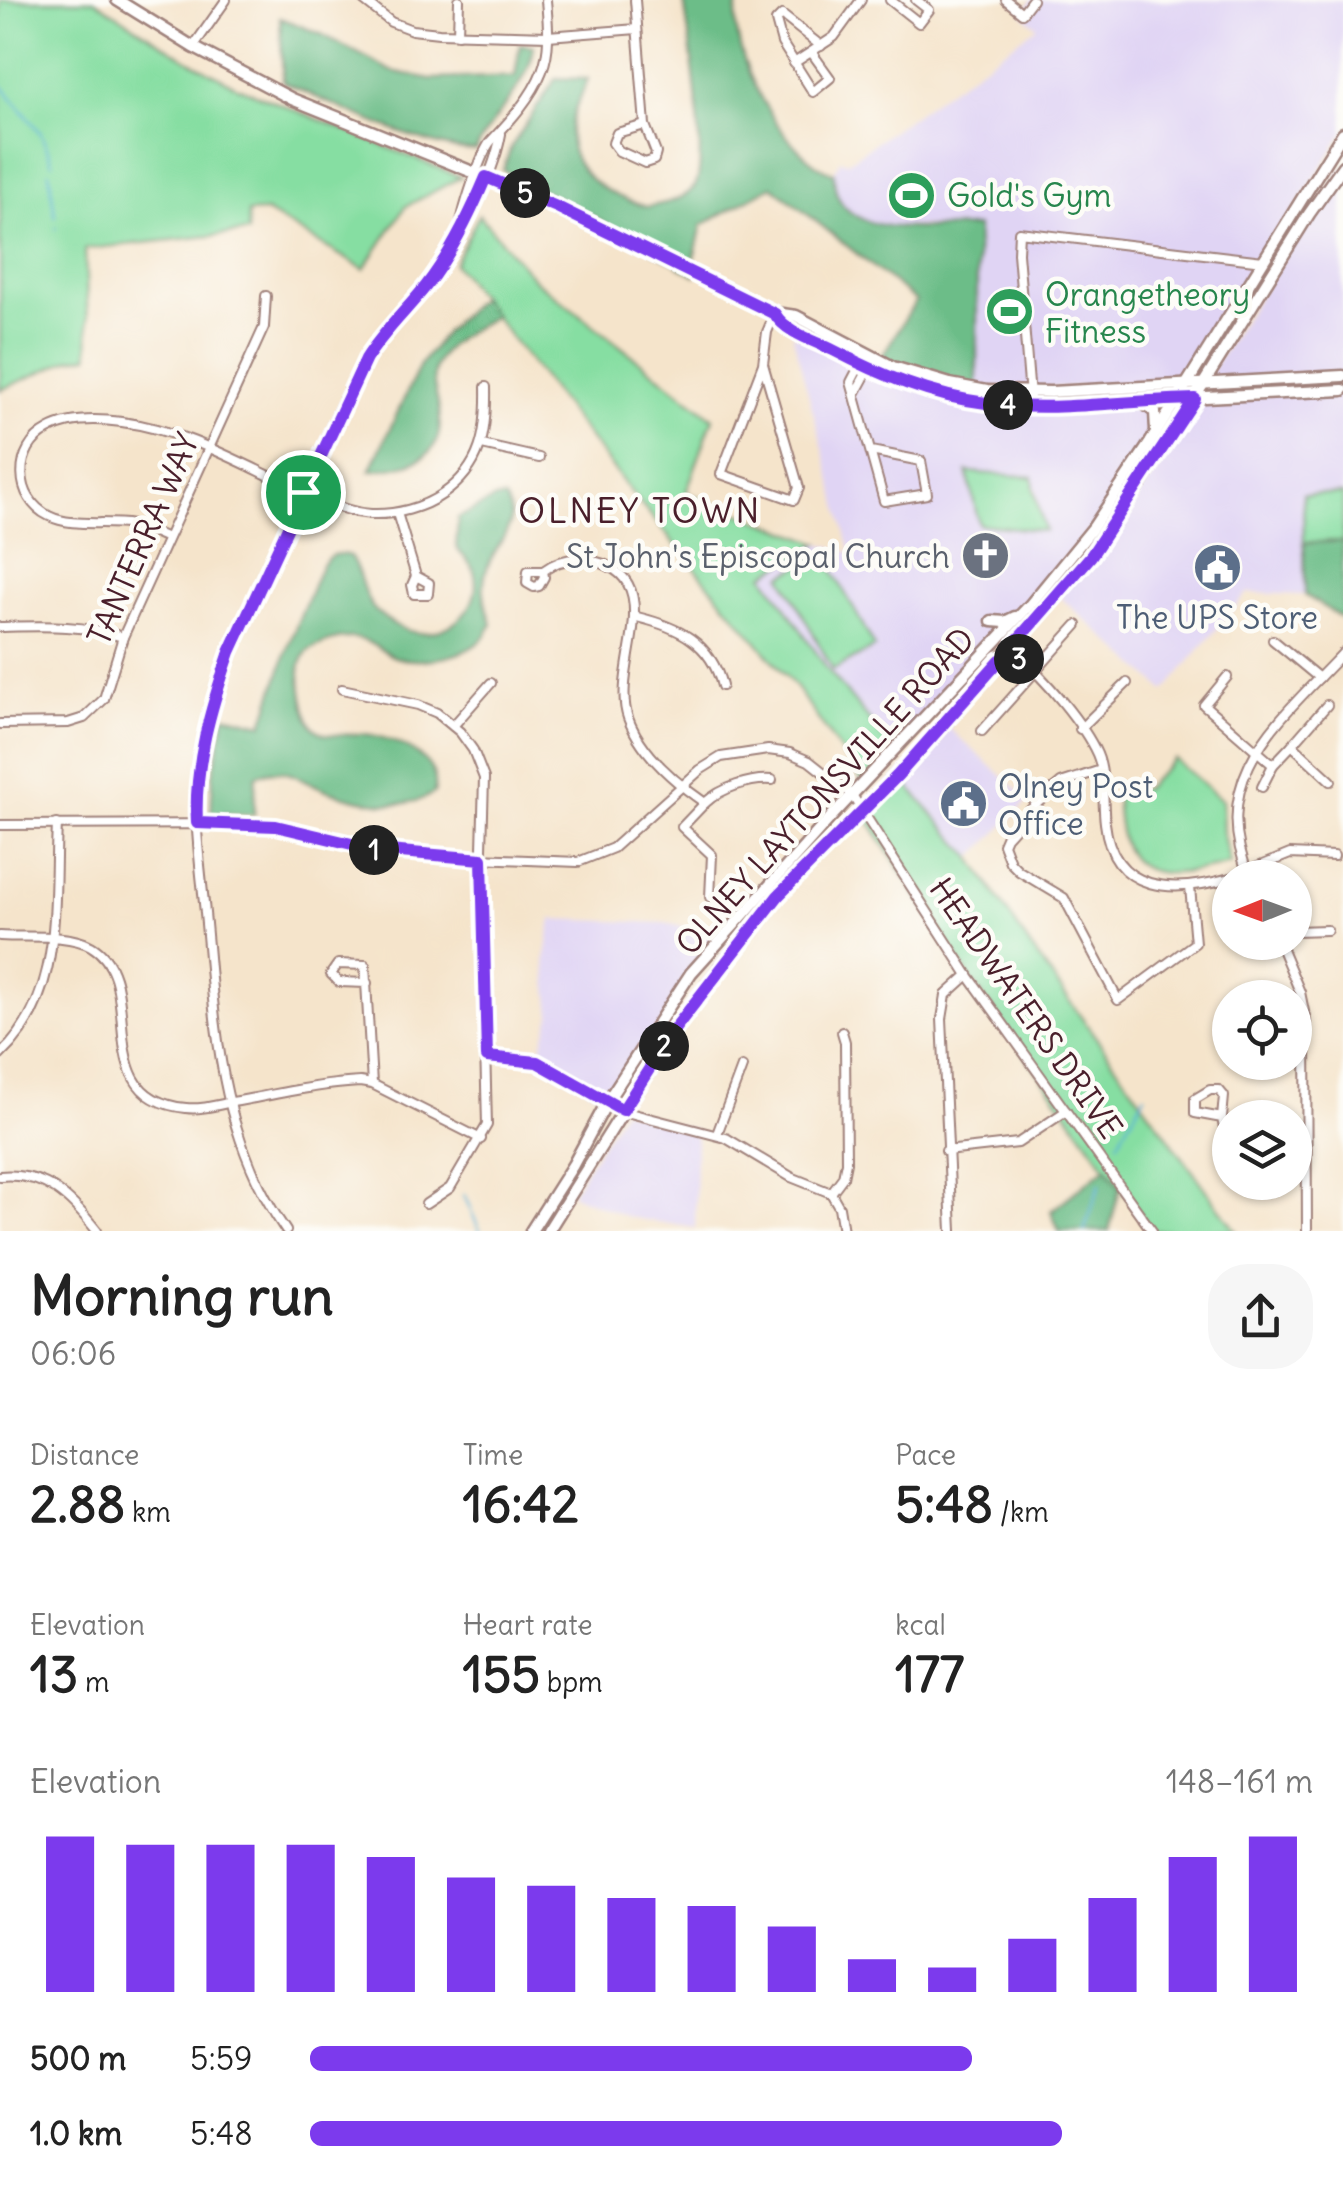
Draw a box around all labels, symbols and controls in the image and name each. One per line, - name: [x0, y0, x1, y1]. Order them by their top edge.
- pin: 5: [500, 168, 550, 218]
- sports icon: Gold's Gym: [886, 169, 938, 221]
- text: 5: [517, 175, 533, 211]
- place label: Gold's Gym: [947, 175, 1112, 216]
- place label: Orangetheory Fitness: [1045, 274, 1250, 352]
- sports icon: Orangetheory Fitness: [984, 286, 1036, 338]
- pin: 4: [983, 380, 1033, 430]
- text: 4: [1000, 387, 1016, 423]
- street label: TANTERRA WAY: [78, 426, 208, 651]
- pin: [261, 450, 346, 535]
- icon: arrive: [276, 465, 331, 520]
- district label: OLNEY TOWN: [518, 488, 762, 532]
- church icon: St John's Episcopal Church: [959, 530, 1011, 582]
- place label: St John's Episcopal Church: [566, 536, 950, 577]
- public building icon: The UPS Store: [1191, 541, 1243, 593]
- place label: The UPS Store: [1116, 597, 1318, 638]
- street label: OLNEY LAYTONSVILLE ROAD: [667, 619, 983, 963]
- pin: 3: [994, 634, 1044, 684]
- text: 3: [1011, 641, 1027, 677]
- place label: Olney Post Office: [998, 766, 1154, 844]
- public building icon: Olney Post Office: [937, 778, 989, 830]
- pin: 1: [349, 825, 399, 875]
- text: 1: [368, 832, 380, 868]
- north arrow: [1212, 860, 1312, 960]
- map controls: [1212, 860, 1312, 1200]
- street label: HEADWATERS DRIVE: [921, 870, 1131, 1146]
- button: locate: [1212, 980, 1312, 1080]
- pin: 2: [639, 1021, 689, 1071]
- text: 2: [656, 1028, 672, 1064]
- button: layers: [1212, 1100, 1312, 1200]
- text: Morning run: [30, 1261, 334, 1330]
- button: share: [1208, 1264, 1313, 1369]
- text: 06:06: [30, 1333, 116, 1374]
- text: Distance: [30, 1437, 139, 1473]
- text: Time: [463, 1437, 523, 1473]
- text: Pace: [895, 1437, 956, 1473]
- text: 2.88: [30, 1473, 125, 1536]
- text: 16:42: [463, 1473, 579, 1536]
- text: 5:48: [895, 1473, 993, 1536]
- text: km: [125, 1494, 171, 1530]
- text: /km: [993, 1494, 1049, 1530]
- text: Elevation: [30, 1607, 145, 1643]
- text: Heart rate: [463, 1607, 593, 1643]
- text: kcal: [895, 1607, 946, 1643]
- text: 13: [30, 1643, 78, 1706]
- text: 155: [463, 1643, 540, 1706]
- text: 177: [895, 1643, 964, 1706]
- text: m: [78, 1664, 109, 1700]
- text: bpm: [540, 1664, 603, 1700]
- text: Elevation: [30, 1761, 161, 1802]
- text: 148–161 m: [1166, 1761, 1313, 1802]
- text: 500 m: [30, 2038, 126, 2079]
- text: 5:59: [190, 2038, 252, 2079]
- text: 1.0 km: [30, 2113, 122, 2154]
- text: 5:48: [190, 2113, 253, 2154]

